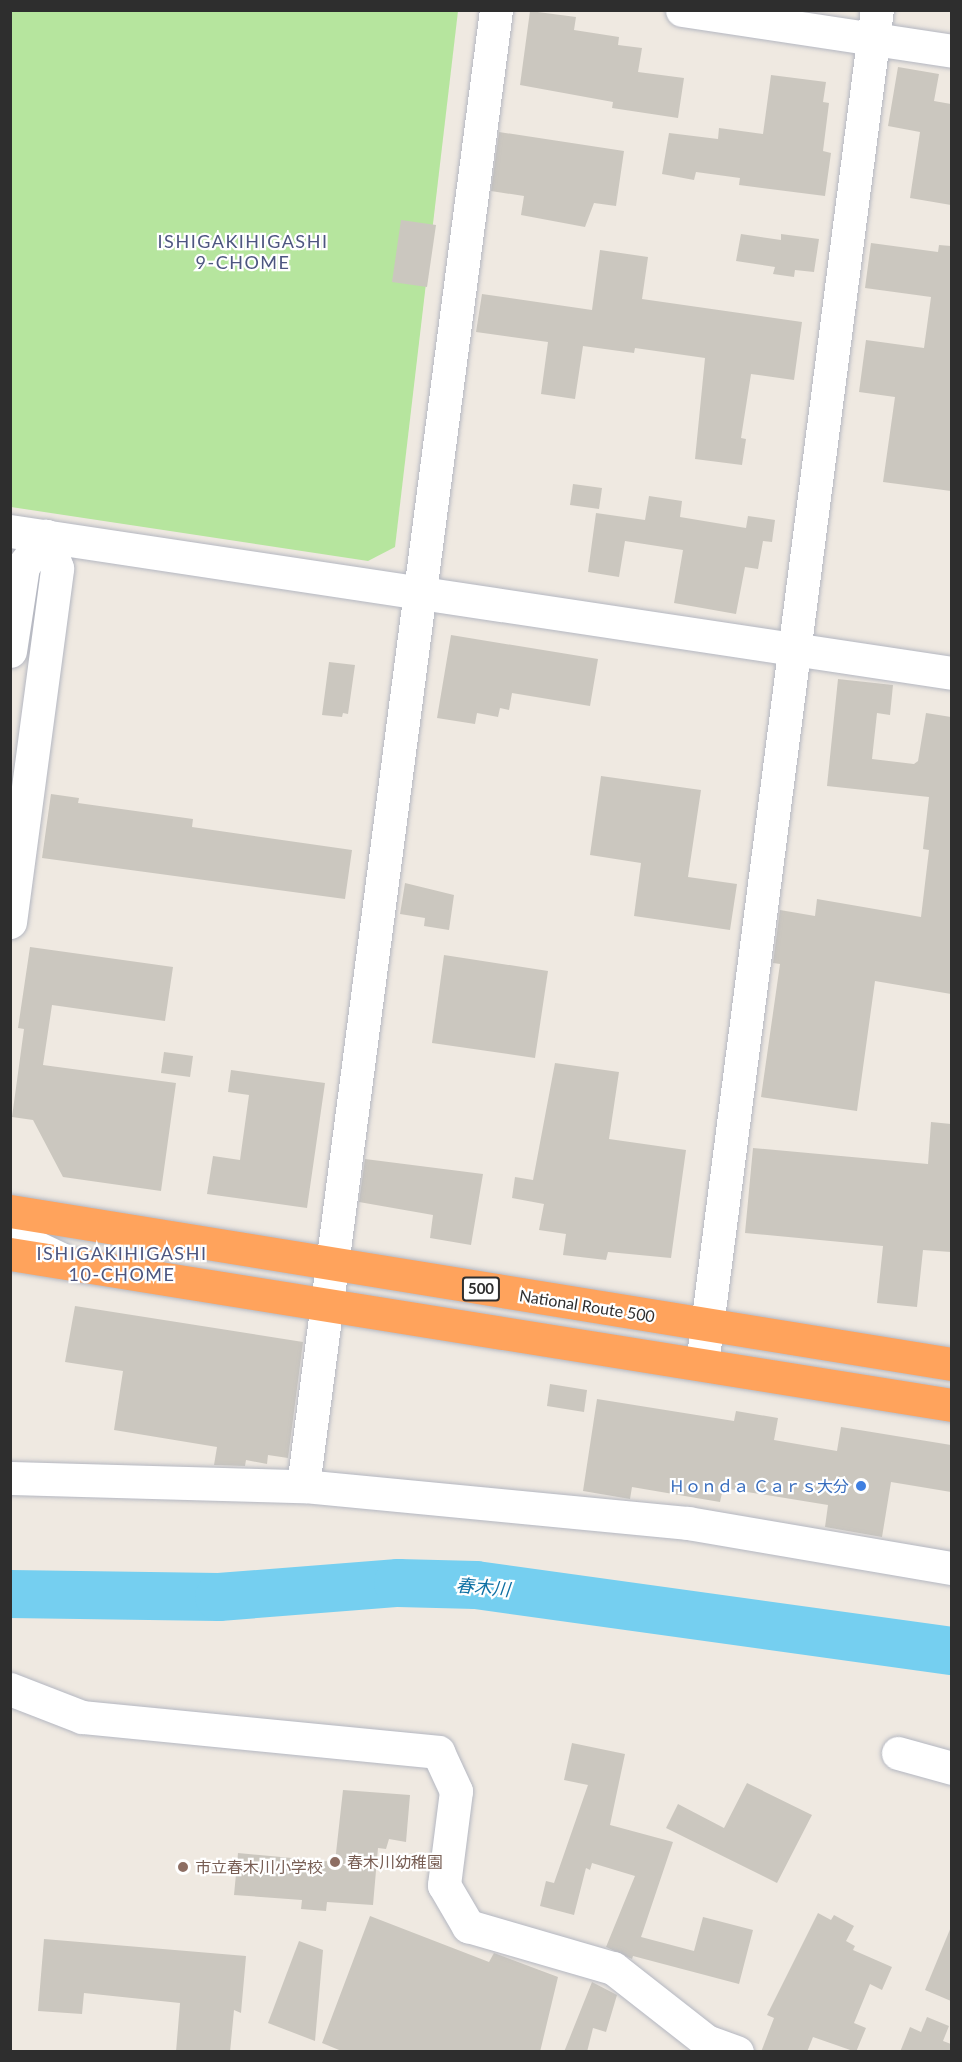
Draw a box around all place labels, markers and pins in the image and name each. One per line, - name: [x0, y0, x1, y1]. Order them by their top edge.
- place label: Ｈｏｎｄａ Ｃａｒｓ大分: [669, 1476, 849, 1496]
- marker: Ｈｏｎｄａ Ｃａｒｓ大分: [854, 1479, 868, 1493]
- place label: 春木川幼稚園: [347, 1852, 443, 1872]
- marker: 春木川幼稚園: [328, 1855, 342, 1869]
- place label: 市立春木川小学校: [195, 1857, 323, 1877]
- marker: 市立春木川小学校: [176, 1860, 190, 1874]

